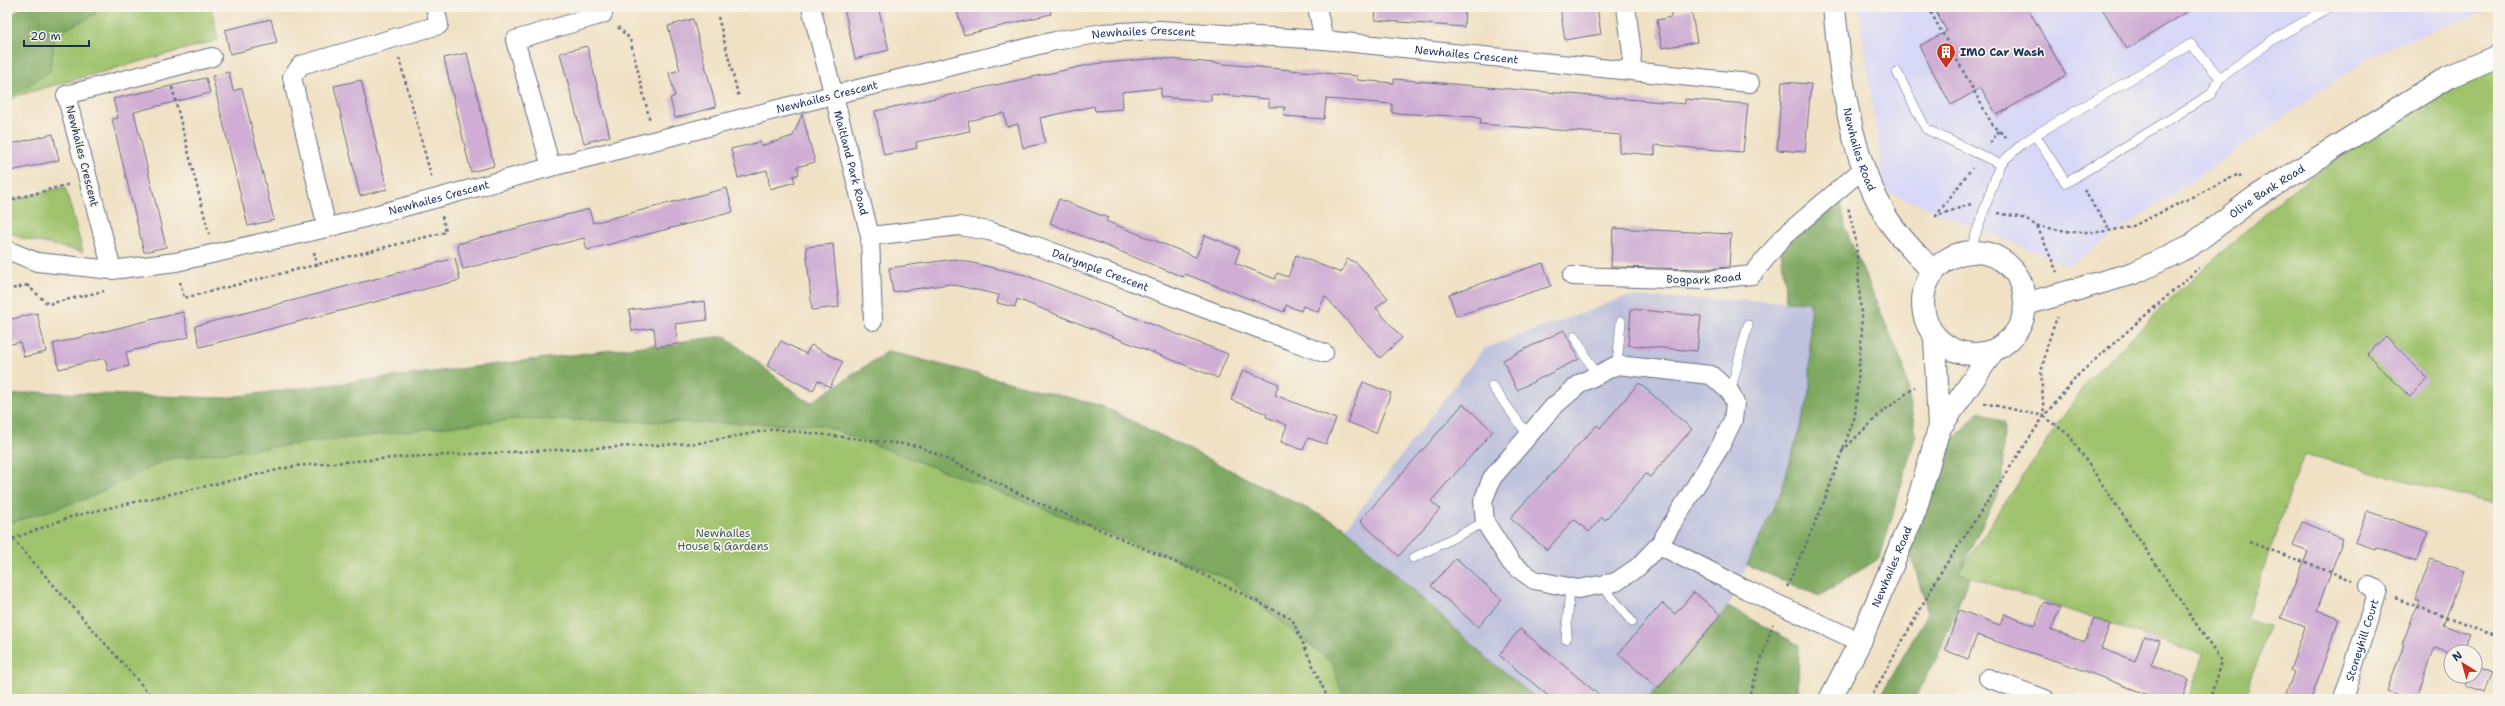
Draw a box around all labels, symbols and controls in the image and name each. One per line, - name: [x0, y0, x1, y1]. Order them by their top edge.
- scale bar: [24, 22, 89, 48]
- street label: Newhailes Crescent: [1090, 22, 1196, 42]
- text: 20 m: [30, 28, 61, 44]
- building icon: IMO Car Wash: [1935, 41, 1957, 69]
- street label: Newhailes Crescent: [1414, 42, 1519, 67]
- place label: IMO Car Wash: [1960, 45, 2045, 60]
- street label: Newhailes Crescent: [775, 77, 880, 117]
- street label: Newhailes Crescent: [62, 104, 102, 208]
- street label: Newhailes Road: [1840, 106, 1880, 193]
- street label: Maitland Park Road: [830, 109, 872, 217]
- street label: Olive Bank Road: [2226, 161, 2308, 222]
- street label: Newhailes Crescent: [387, 177, 491, 218]
- street label: Dalrymple Crescent: [1050, 245, 1151, 295]
- street label: Bogpark Road: [1666, 269, 1742, 288]
- street label: Newhailes Road: [1868, 524, 1915, 610]
- park label: Newhailes House & Gardens: [677, 526, 769, 554]
- street label: Stoneyhill Court: [2342, 597, 2382, 683]
- north arrow: [2443, 644, 2483, 684]
- text: N: [2449, 648, 2466, 665]

